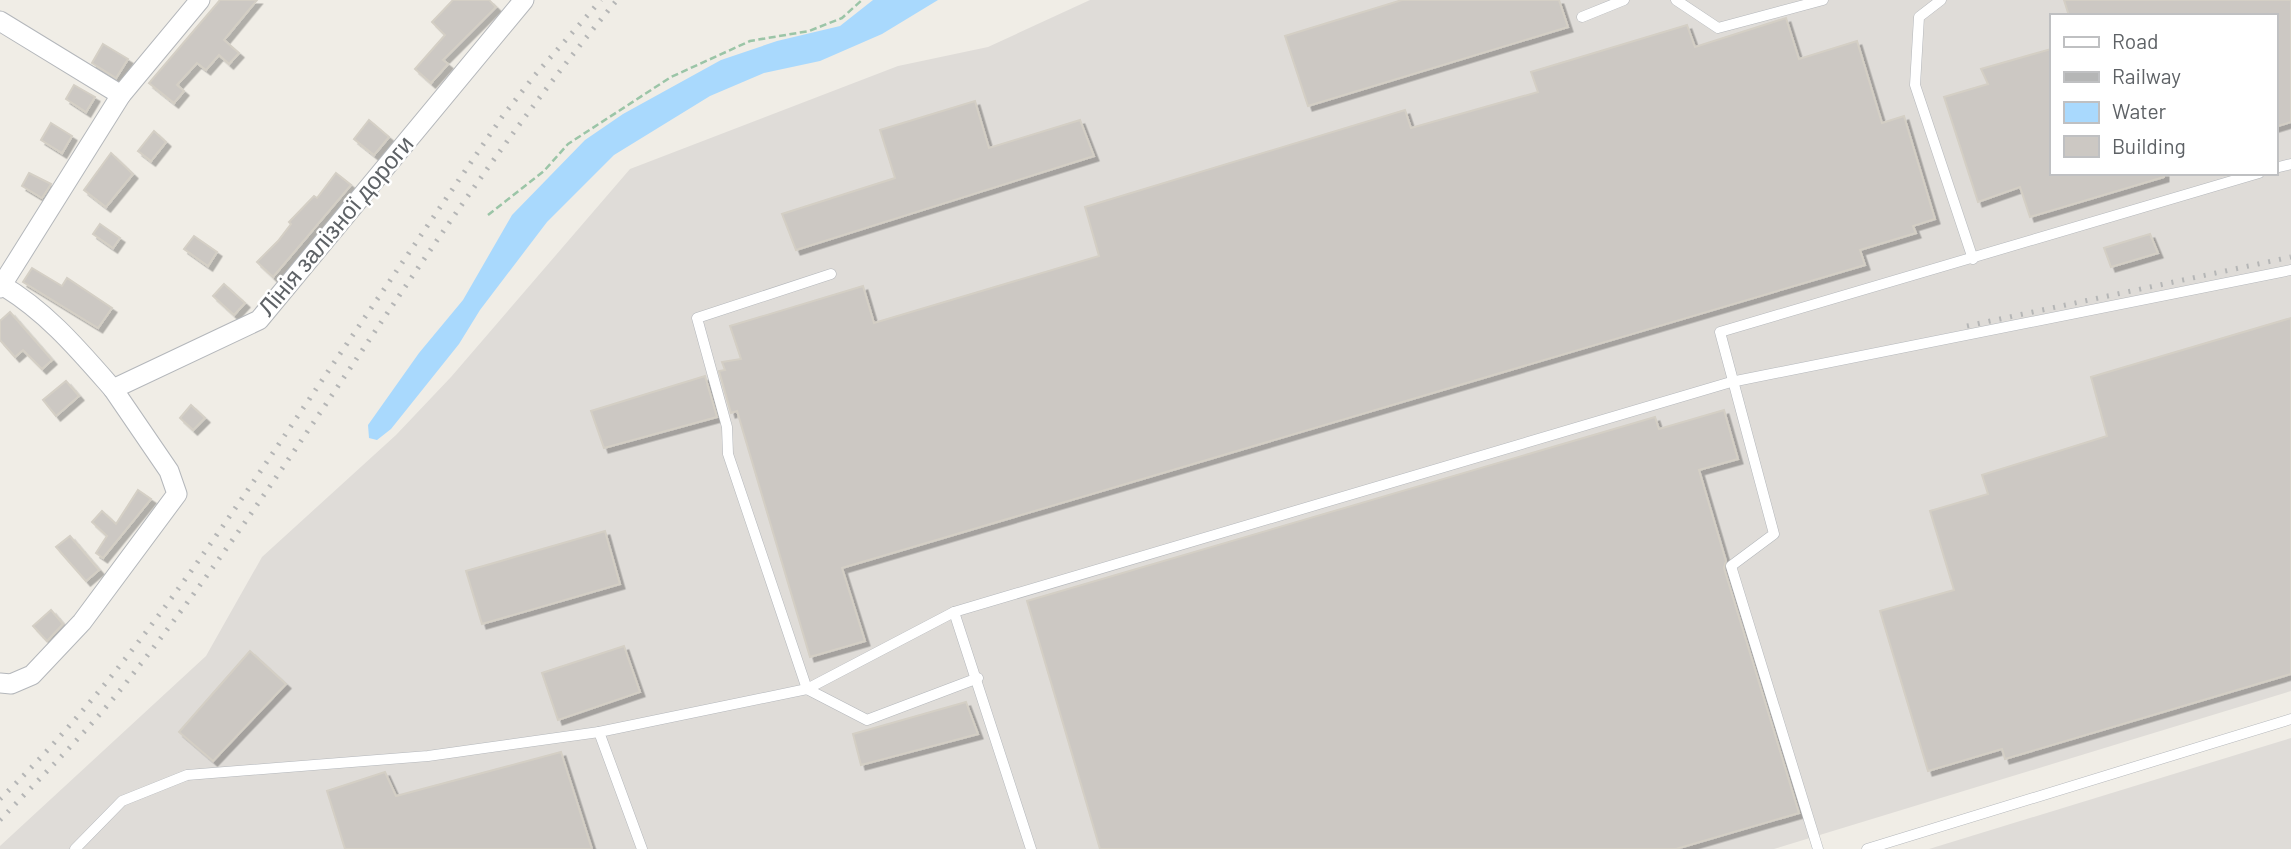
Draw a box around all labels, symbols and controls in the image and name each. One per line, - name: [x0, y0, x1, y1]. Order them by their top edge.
- legend: [2050, 14, 2277, 175]
- text: Road: [2112, 28, 2158, 53]
- text: Railway: [2112, 63, 2181, 88]
- text: Water: [2112, 98, 2167, 123]
- street label: Лінія залізної дороги: [251, 129, 419, 321]
- text: Building: [2112, 133, 2186, 158]

